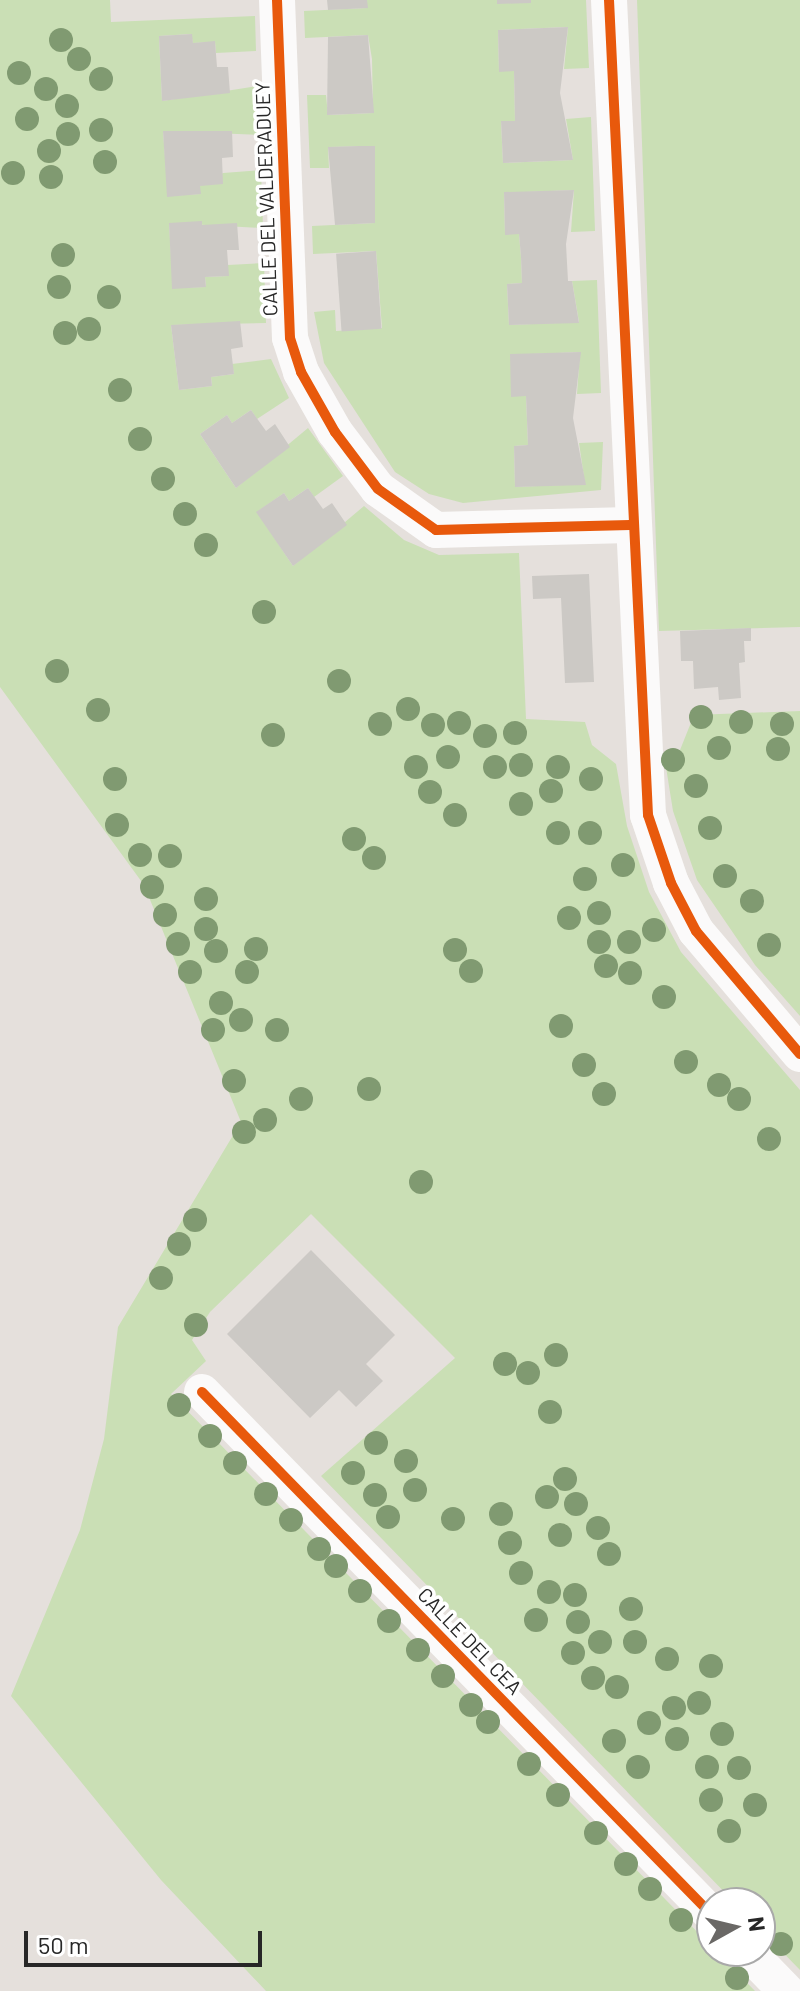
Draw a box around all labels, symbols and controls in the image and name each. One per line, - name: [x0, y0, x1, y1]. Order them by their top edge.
- street label: CALLE DEL VALDERADUEY: [250, 81, 282, 317]
- street label: CALLE DEL CEA: [413, 1583, 527, 1699]
- north arrow: [696, 1887, 776, 1967]
- scale bar: [28, 1915, 266, 1965]
- text: N: [744, 1915, 772, 1933]
- text: 50 m: [38, 1930, 89, 1959]

